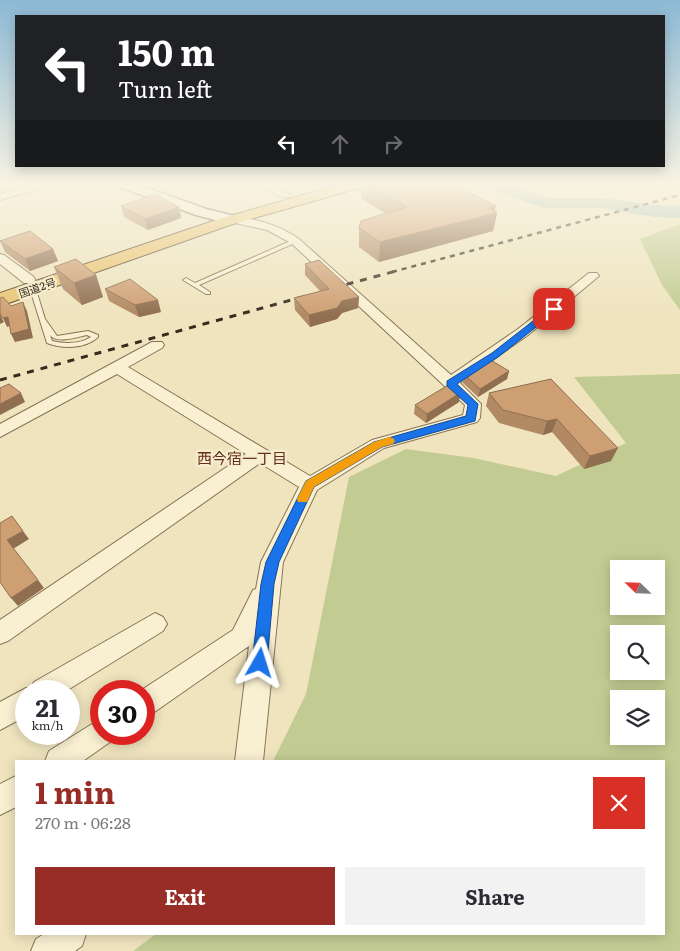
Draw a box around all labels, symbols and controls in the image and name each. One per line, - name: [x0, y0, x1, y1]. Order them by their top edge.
- text: 150 m: [118, 25, 215, 77]
- icon: left: [35, 35, 100, 100]
- text: Turn left: [118, 72, 212, 105]
- icon: left: [273, 130, 301, 158]
- icon: ahead: [326, 130, 354, 158]
- icon: right: [379, 130, 407, 158]
- street label: 国道2号: [16, 273, 58, 301]
- pin: [533, 288, 575, 330]
- icon: arrive: [540, 295, 568, 323]
- district label: 西今宿一丁目: [197, 446, 287, 469]
- north arrow: [610, 560, 665, 615]
- map controls: [610, 560, 665, 745]
- button: search: [610, 625, 665, 680]
- position arrow: [233, 636, 285, 688]
- speed limit sign: 30: [90, 680, 155, 745]
- text: 21: [36, 688, 59, 725]
- button: layers: [610, 690, 665, 745]
- text: km/h: [32, 716, 63, 734]
- text: 1 min: [35, 769, 115, 813]
- button: close: [593, 777, 645, 829]
- text: 270 m · 06:28: [35, 810, 131, 834]
- button: Exit: [35, 867, 335, 925]
- button: Share: [345, 867, 645, 925]

